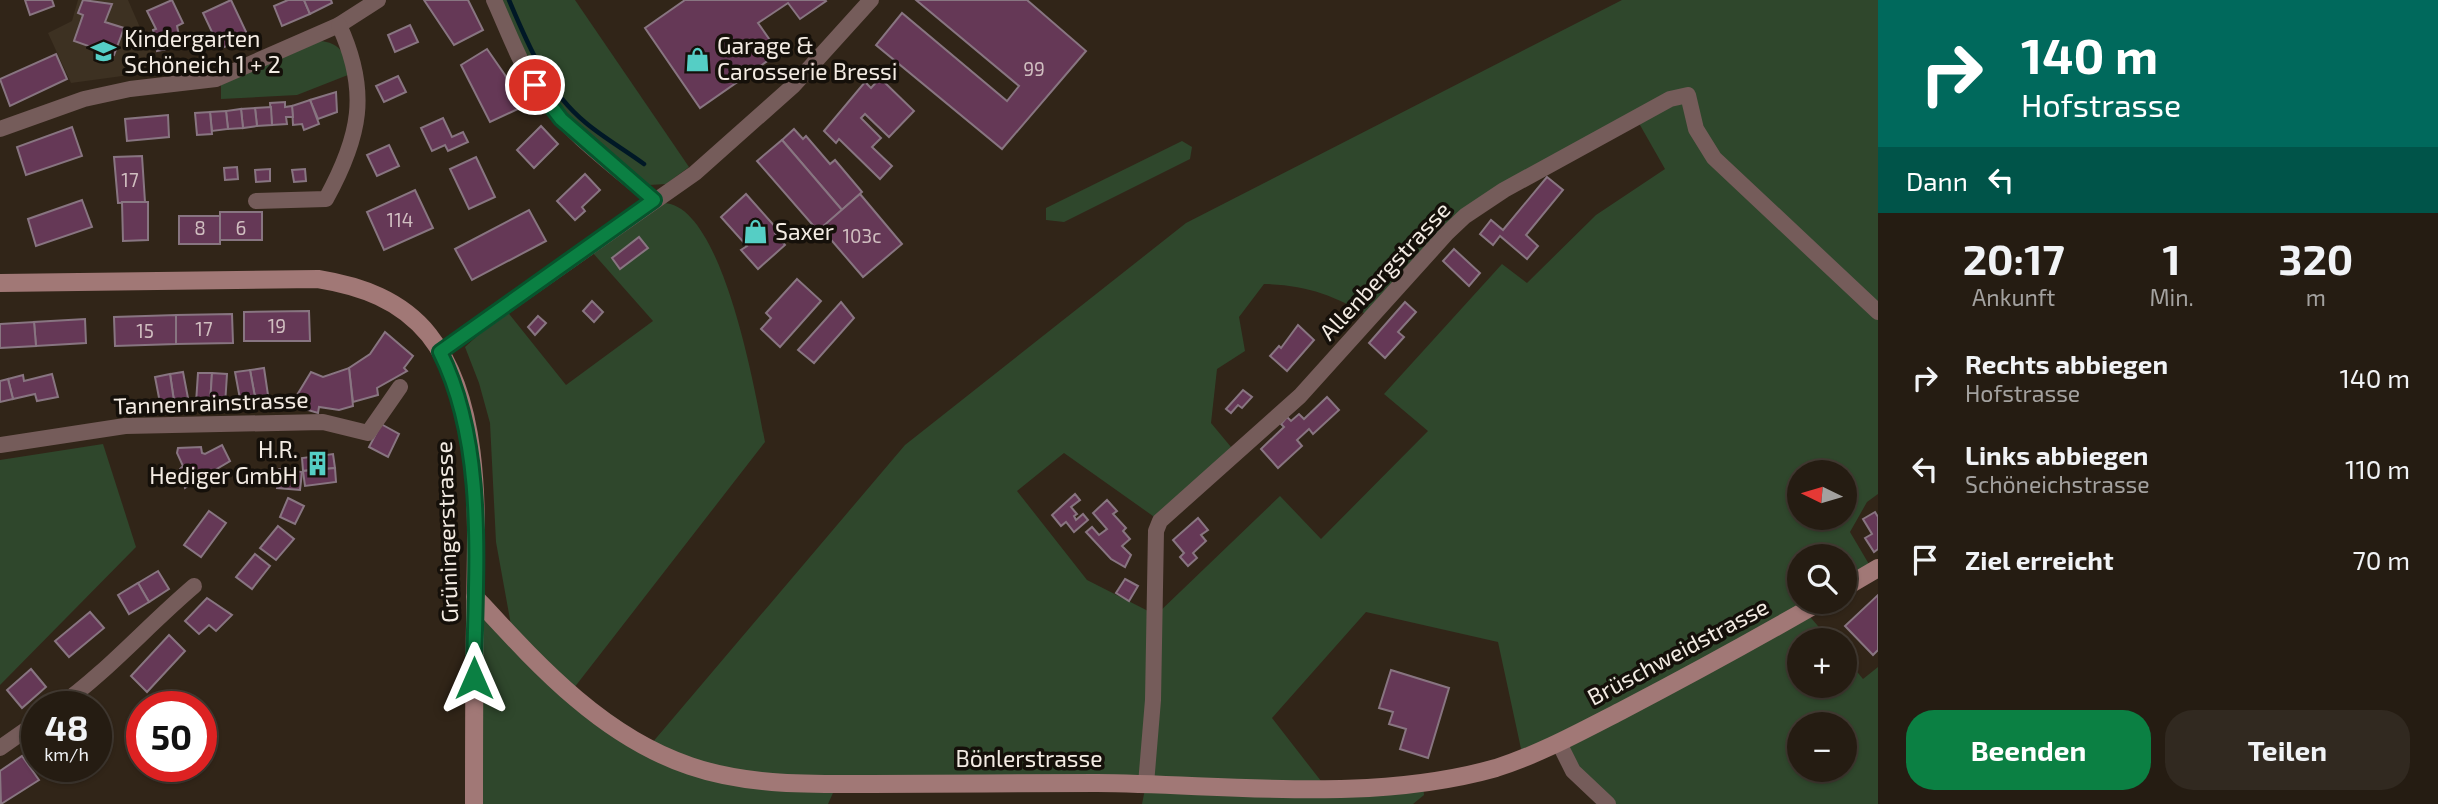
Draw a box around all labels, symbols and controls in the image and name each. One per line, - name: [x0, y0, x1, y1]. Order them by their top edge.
- place label: Kindergarten Schöneich 1 + 2: [124, 24, 281, 78]
- text: 140 m: [2021, 25, 2158, 84]
- icon: right: [1906, 28, 1997, 119]
- place label: Garage & Carosserie Bressi: [717, 31, 897, 85]
- school or university icon: Kindergarten Schöneich 1 + 2: [90, 38, 118, 66]
- shop icon: Garage & Carosserie Bressi: [683, 45, 711, 73]
- pin: [505, 55, 565, 115]
- house number: 99: [1023, 57, 1045, 80]
- icon: arrive: [516, 66, 554, 104]
- text: Hofstrasse: [2021, 85, 2181, 123]
- icon: left: [1982, 161, 2020, 199]
- text: Dann: [1906, 165, 1968, 196]
- house number: 17: [121, 168, 139, 191]
- street label: Allenbergstrasse: [1313, 195, 1456, 345]
- house number: 114: [387, 208, 413, 231]
- house number: 8: [194, 216, 206, 239]
- house number: 6: [236, 216, 246, 239]
- place label: Saxer: [775, 217, 834, 245]
- shop icon: Saxer: [741, 218, 769, 246]
- house number: 103c: [843, 224, 881, 247]
- text: 20:17: [1963, 233, 2065, 283]
- text: 1: [2163, 233, 2181, 283]
- text: 320: [2279, 233, 2353, 283]
- text: Ankunft: [1972, 283, 2055, 311]
- text: Min.: [2149, 283, 2194, 311]
- text: m: [2306, 283, 2326, 311]
- house number: 19: [268, 314, 286, 337]
- house number: 17: [195, 317, 213, 340]
- house number: 15: [136, 319, 154, 342]
- text: Rechts abbiegen: [1965, 348, 2168, 379]
- icon: right: [1906, 359, 1944, 397]
- text: 140 m: [2339, 362, 2410, 393]
- text: Hofstrasse: [1965, 379, 2080, 407]
- street label: Tannenrainstrasse: [113, 385, 309, 419]
- place label: H.R. Hediger GmbH: [149, 435, 298, 489]
- text: Links abbiegen: [1965, 439, 2149, 470]
- street label: Grüningerstrasse: [429, 441, 463, 623]
- building icon: H.R. Hediger GmbH: [304, 449, 332, 477]
- icon: left: [1906, 450, 1944, 488]
- text: 110 m: [2345, 453, 2410, 484]
- north arrow: [1787, 460, 1857, 530]
- map controls: [1787, 460, 1857, 782]
- text: Schöneichstrasse: [1965, 470, 2150, 498]
- icon: arrive: [1906, 541, 1944, 579]
- button: search: [1787, 544, 1857, 614]
- text: Ziel erreicht: [1965, 544, 2114, 575]
- text: 70 m: [2352, 544, 2410, 575]
- street label: Brüschweidstrasse: [1582, 592, 1773, 711]
- button: +: [1787, 628, 1857, 698]
- position arrow: [437, 641, 511, 715]
- speed limit sign: 50: [126, 691, 217, 782]
- text: 48: [44, 706, 89, 748]
- button: Beenden: [1906, 710, 2151, 790]
- button: Teilen: [2165, 710, 2410, 790]
- button: −: [1787, 712, 1857, 782]
- text: km/h: [44, 743, 89, 765]
- street label: Bönlerstrasse: [955, 744, 1103, 772]

